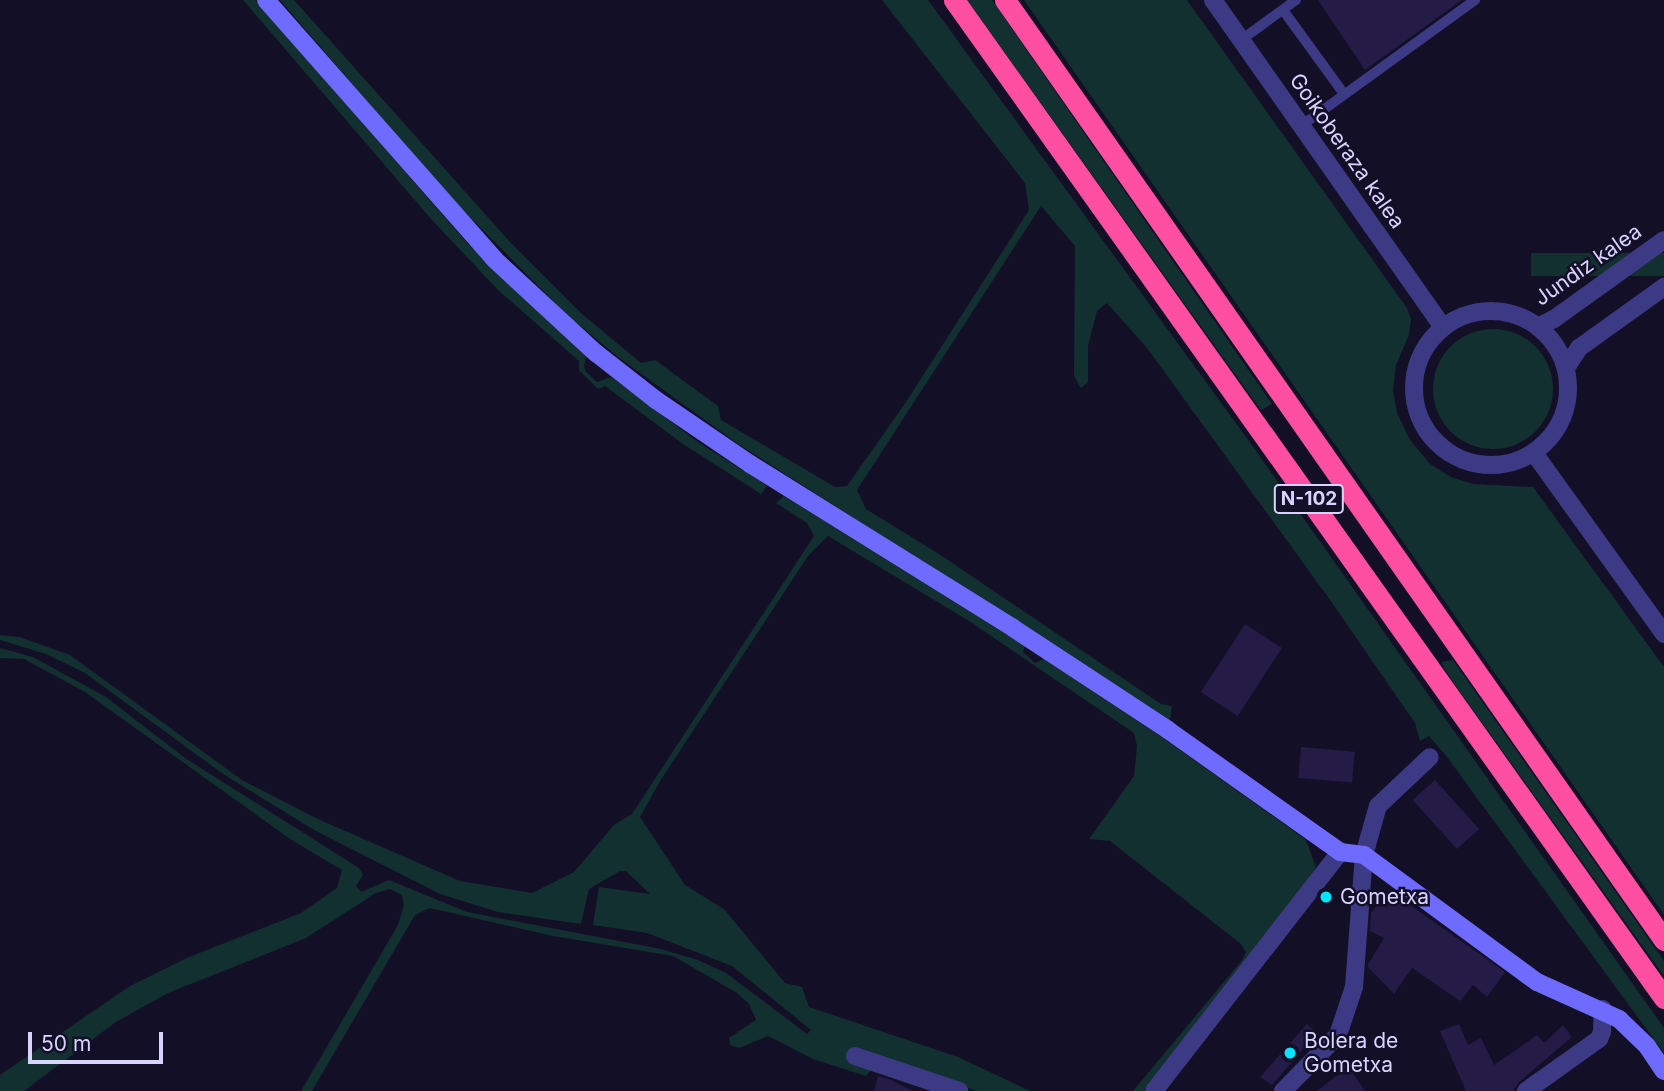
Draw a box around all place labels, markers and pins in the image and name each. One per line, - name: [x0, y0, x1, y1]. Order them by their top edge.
- place label: Gometxa: [1340, 884, 1429, 910]
- marker: Gometxa: [1318, 889, 1334, 905]
- place label: Bolera de Gometxa: [1304, 1028, 1398, 1078]
- marker: Bolera de Gometxa: [1282, 1045, 1298, 1061]

